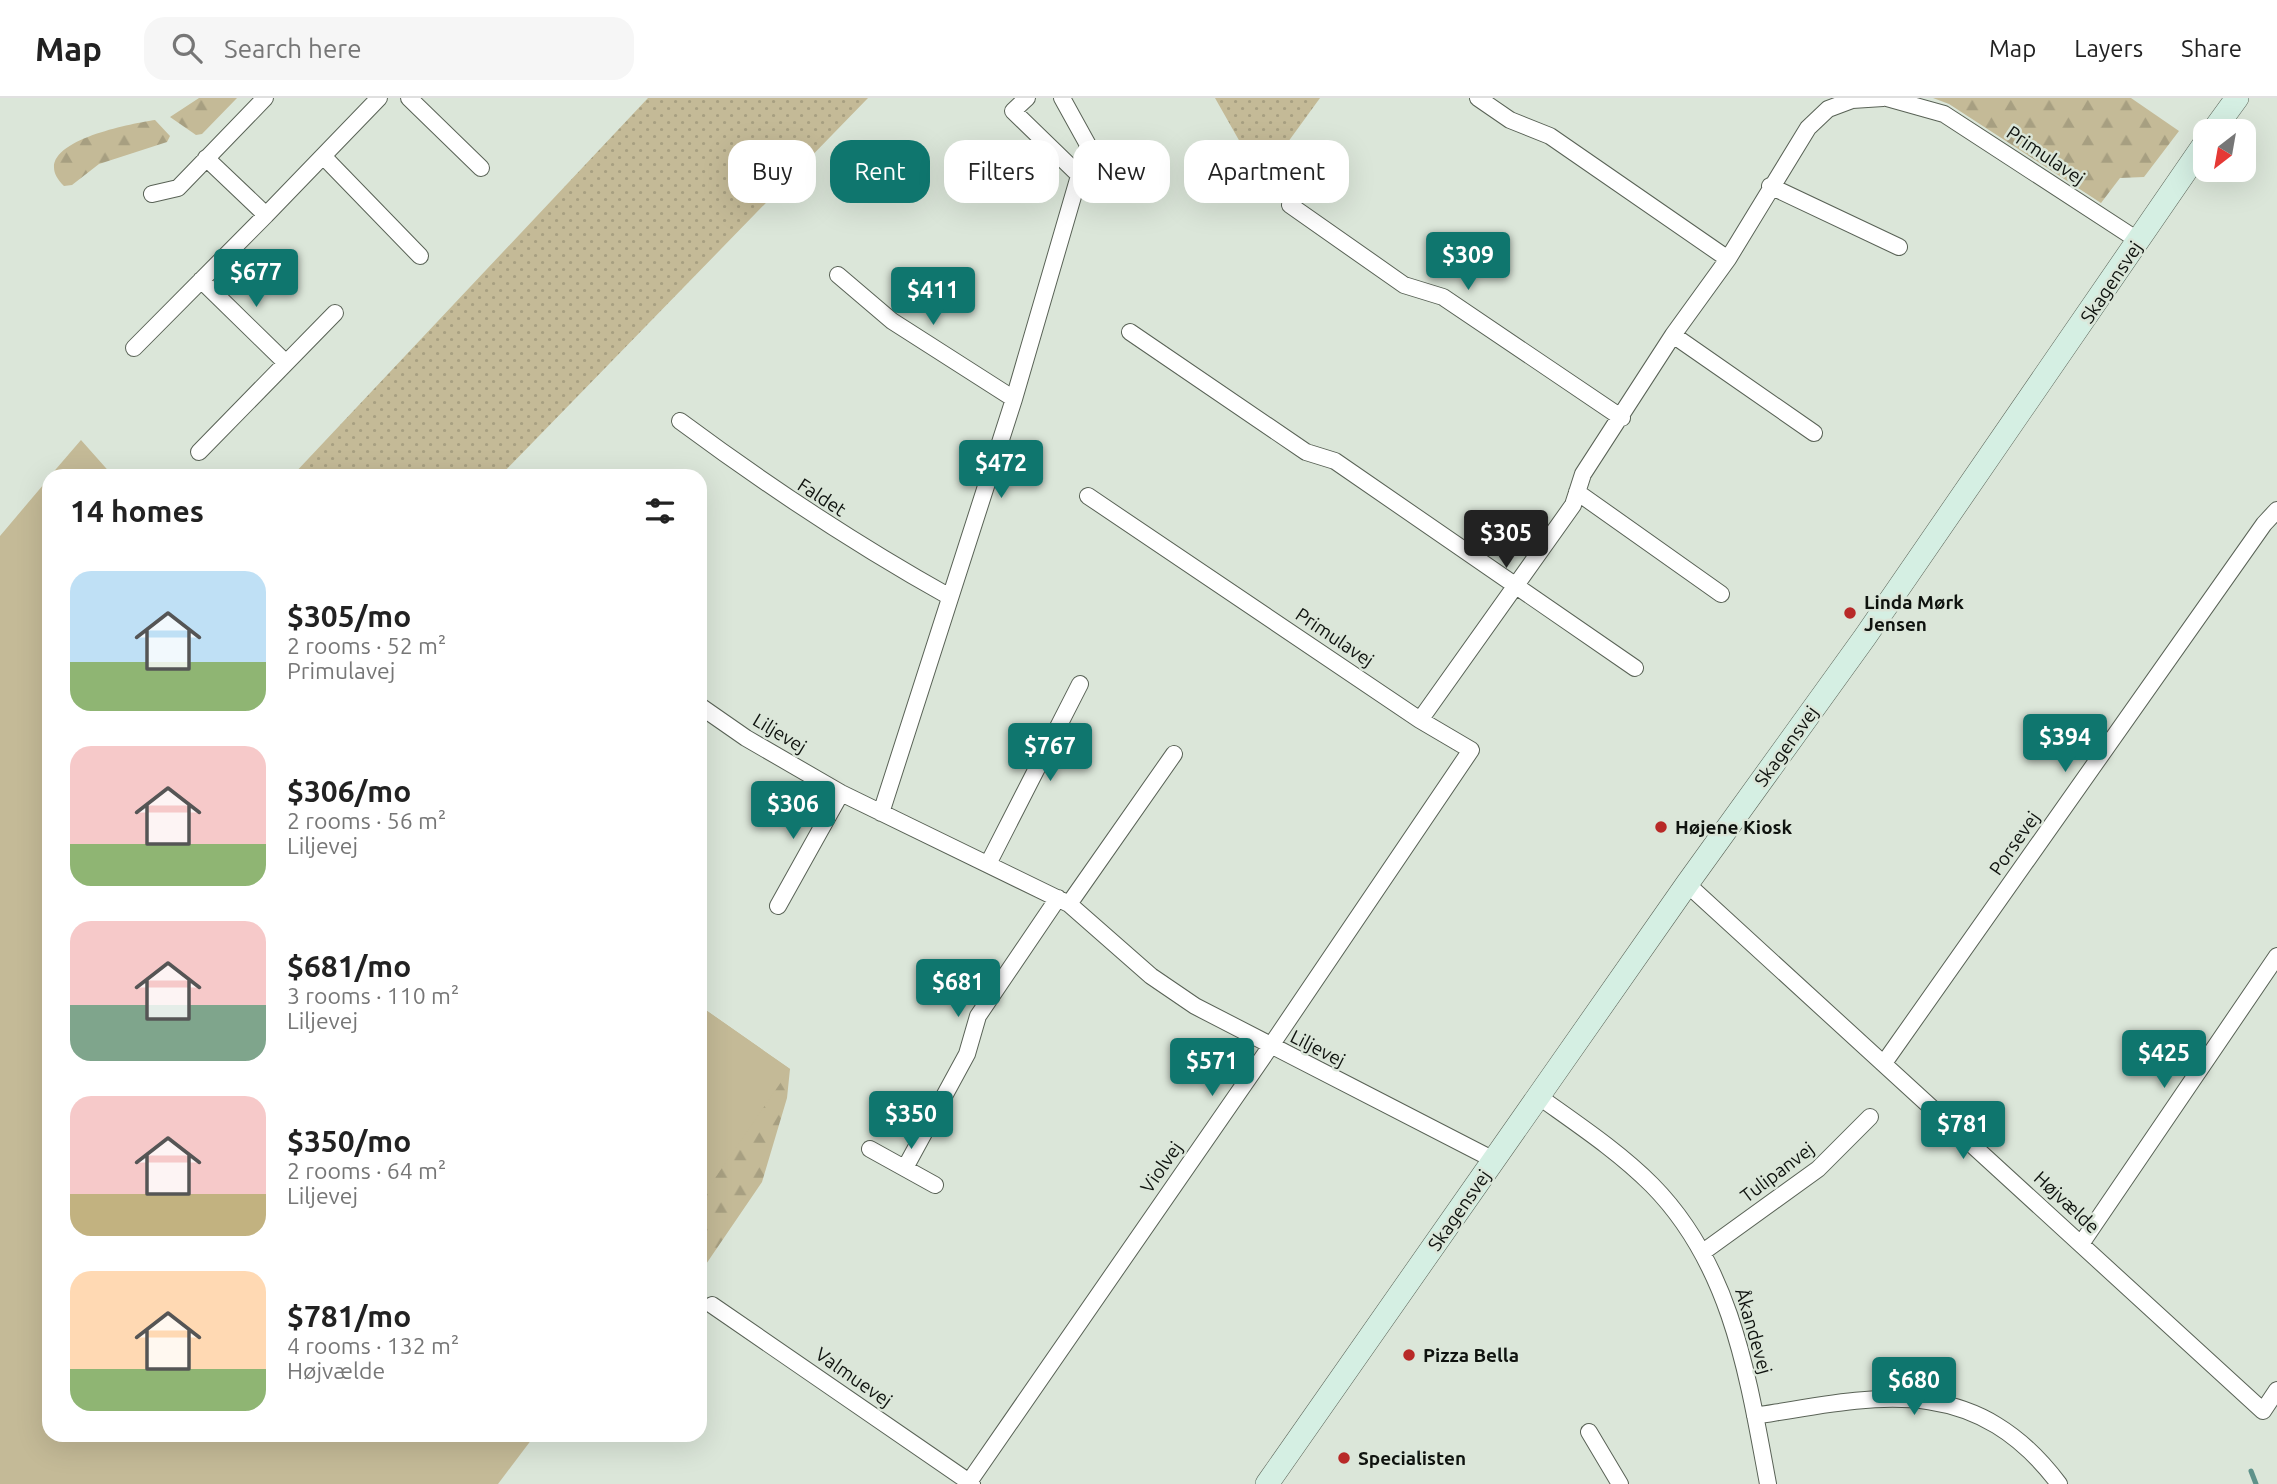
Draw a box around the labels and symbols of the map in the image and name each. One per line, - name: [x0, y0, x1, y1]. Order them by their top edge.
- north arrow: [2193, 119, 2256, 182]
- street label: Primulavej: [2003, 121, 2089, 189]
- pin: $309: [1427, 232, 1509, 292]
- street label: Skagensvej: [2076, 237, 2146, 327]
- pin: $677: [215, 250, 297, 309]
- pin: $411: [892, 268, 974, 327]
- pin: $472: [960, 440, 1042, 500]
- street label: Faldet: [794, 473, 851, 521]
- pin: $305: [1465, 510, 1547, 570]
- place label: Linda Mørk Jensen: [1864, 591, 1964, 635]
- street label: Primulavej: [1292, 603, 1378, 671]
- marker: Linda Mørk Jensen: [1842, 605, 1858, 621]
- street label: Skagensvej: [1749, 701, 1823, 791]
- street label: Liljevej: [749, 708, 811, 758]
- pin: $394: [2024, 714, 2106, 774]
- pin: $767: [1009, 724, 1091, 783]
- pin: $306: [752, 782, 834, 841]
- street label: Porsevej: [1984, 807, 2044, 879]
- place label: Højene Kiosk: [1675, 816, 1793, 838]
- marker: Højene Kiosk: [1653, 819, 1669, 835]
- pin: $681: [917, 960, 999, 1019]
- street label: Liljevej: [1287, 1025, 1349, 1071]
- pin: $425: [2123, 1030, 2205, 1090]
- pin: $571: [1171, 1038, 1253, 1098]
- pin: $350: [870, 1091, 952, 1151]
- pin: $781: [1922, 1102, 2004, 1161]
- street label: Violvej: [1135, 1137, 1187, 1197]
- street label: Tulipanvej: [1736, 1137, 1818, 1207]
- street label: Skagensvej: [1423, 1165, 1495, 1255]
- street label: Højvælde: [2030, 1166, 2104, 1238]
- street label: Åkandevej: [1731, 1285, 1777, 1377]
- street label: Valmuevej: [811, 1343, 897, 1411]
- place label: Pizza Bella: [1423, 1344, 1519, 1366]
- marker: Pizza Bella: [1401, 1347, 1417, 1363]
- pin: $680: [1873, 1358, 1955, 1417]
- place label: Specialisten: [1358, 1447, 1466, 1469]
- marker: Specialisten: [1336, 1450, 1352, 1466]

